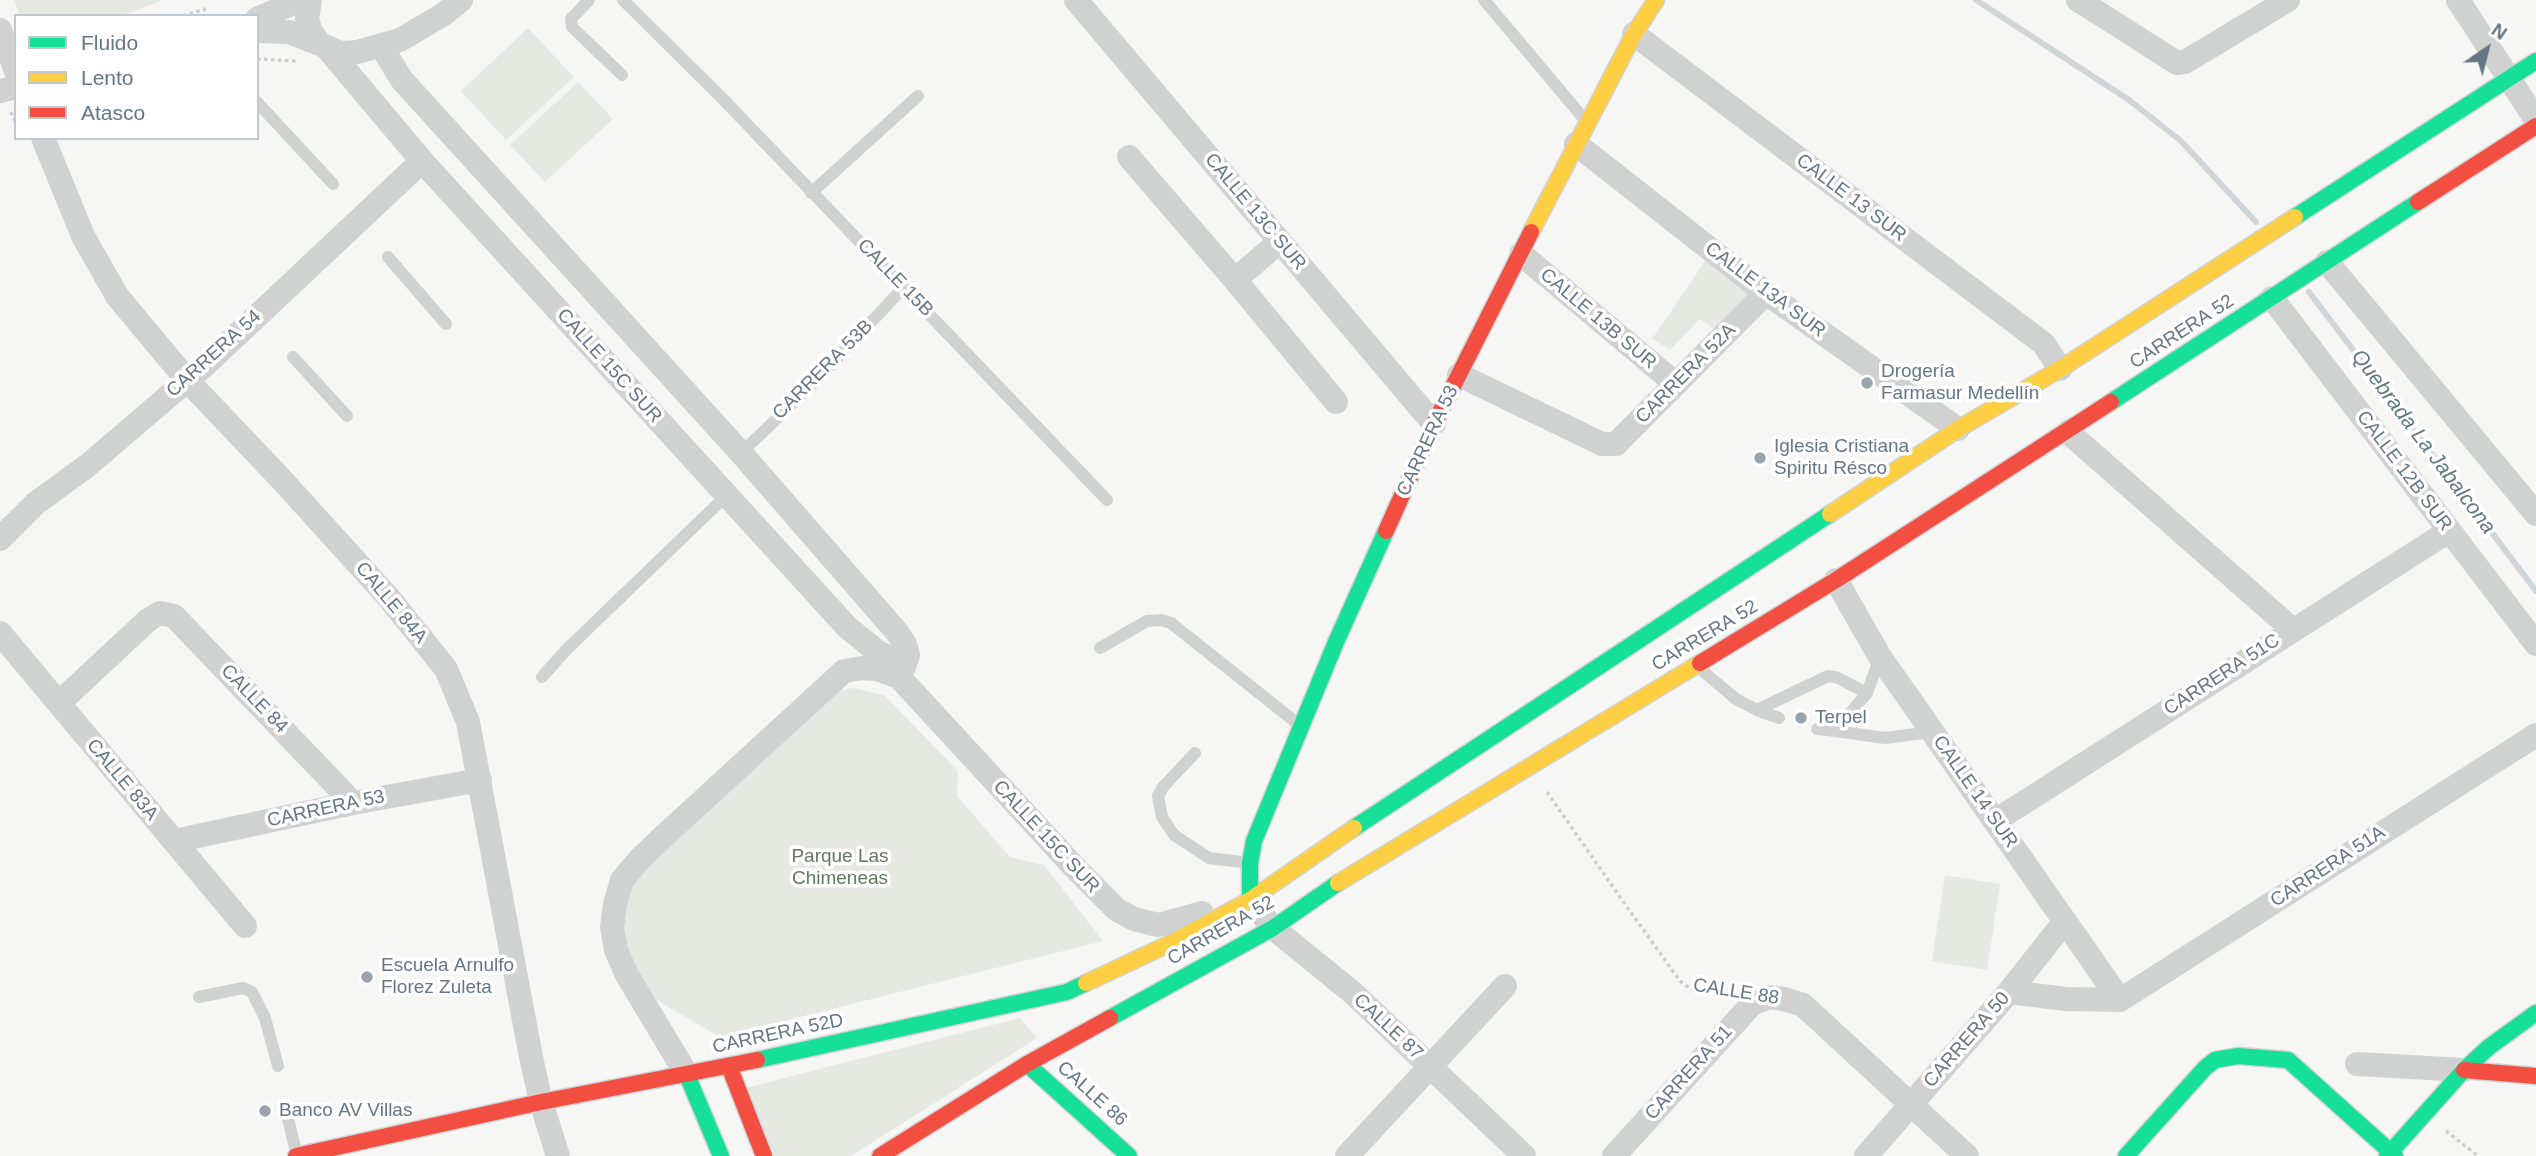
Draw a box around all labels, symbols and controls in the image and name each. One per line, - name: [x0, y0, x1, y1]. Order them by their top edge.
- legend: [14, 14, 259, 140]
- north arrow: [2452, 14, 2522, 84]
- text: N: [2488, 19, 2511, 44]
- text: Fluido: [81, 31, 138, 54]
- text: Lento: [81, 66, 134, 89]
- text: Atasco: [81, 101, 145, 124]
- street label: CALLE 13C SUR: [1199, 149, 1311, 275]
- street label: CALLE 13 SUR: [1791, 149, 1911, 247]
- street label: CALLE 15B: [852, 234, 938, 322]
- street label: CALLE 13A SUR: [1700, 237, 1830, 343]
- street label: CALLE 13B SUR: [1535, 264, 1661, 374]
- street label: CARRERA 52: [2126, 290, 2238, 374]
- street label: CALLE 15C SUR: [552, 304, 666, 428]
- street label: CARRERA 54: [162, 306, 266, 402]
- street label: CARRERA 53B: [768, 315, 878, 425]
- street label: CARRERA 52A: [1631, 319, 1741, 429]
- water label: Quebrada La Jabalcona: [2345, 345, 2501, 539]
- place label: Drogería Farmasur Medellín: [1881, 361, 2039, 405]
- marker: Drogería Farmasur Medellín: [1859, 375, 1875, 391]
- street label: CARRERA 53: [1392, 382, 1464, 500]
- street label: CALLE 12B SUR: [2351, 406, 2457, 536]
- place label: Iglesia Cristiana Spiritu Résco: [1774, 436, 1909, 480]
- marker: Iglesia Cristiana Spiritu Résco: [1752, 450, 1768, 466]
- street label: CALLE 84A: [350, 558, 432, 648]
- street label: CARRERA 52: [1648, 596, 1762, 676]
- street label: CARRERA 51C: [2160, 629, 2284, 721]
- street label: CALLE 84: [216, 660, 292, 738]
- place label: Terpel: [1815, 707, 1867, 729]
- marker: Terpel: [1793, 710, 1809, 726]
- street label: CALLE 14 SUR: [1928, 731, 2022, 853]
- street label: CALLE 83A: [81, 735, 163, 825]
- street label: CALLE 15C SUR: [988, 776, 1104, 898]
- street label: CARRERA 53: [265, 785, 387, 833]
- street label: CARRERA 51A: [2266, 821, 2390, 913]
- park label: Parque Las Chimeneas: [791, 846, 889, 890]
- street label: CARRERA 52: [1164, 891, 1278, 971]
- place label: Escuela Arnulfo Florez Zuleta: [381, 955, 514, 999]
- marker: Escuela Arnulfo Florez Zuleta: [359, 969, 375, 985]
- street label: CALLE 88: [1691, 974, 1781, 1010]
- street label: CARRERA 50: [1919, 987, 2015, 1093]
- street label: CALLE 87: [1349, 989, 1427, 1065]
- street label: CARRERA 52D: [711, 1009, 845, 1059]
- street label: CARRERA 51: [1641, 1021, 1737, 1125]
- street label: CALLE 86: [1052, 1057, 1132, 1131]
- place label: Banco AV Villas: [279, 1100, 412, 1122]
- marker: Banco AV Villas: [257, 1103, 273, 1119]

